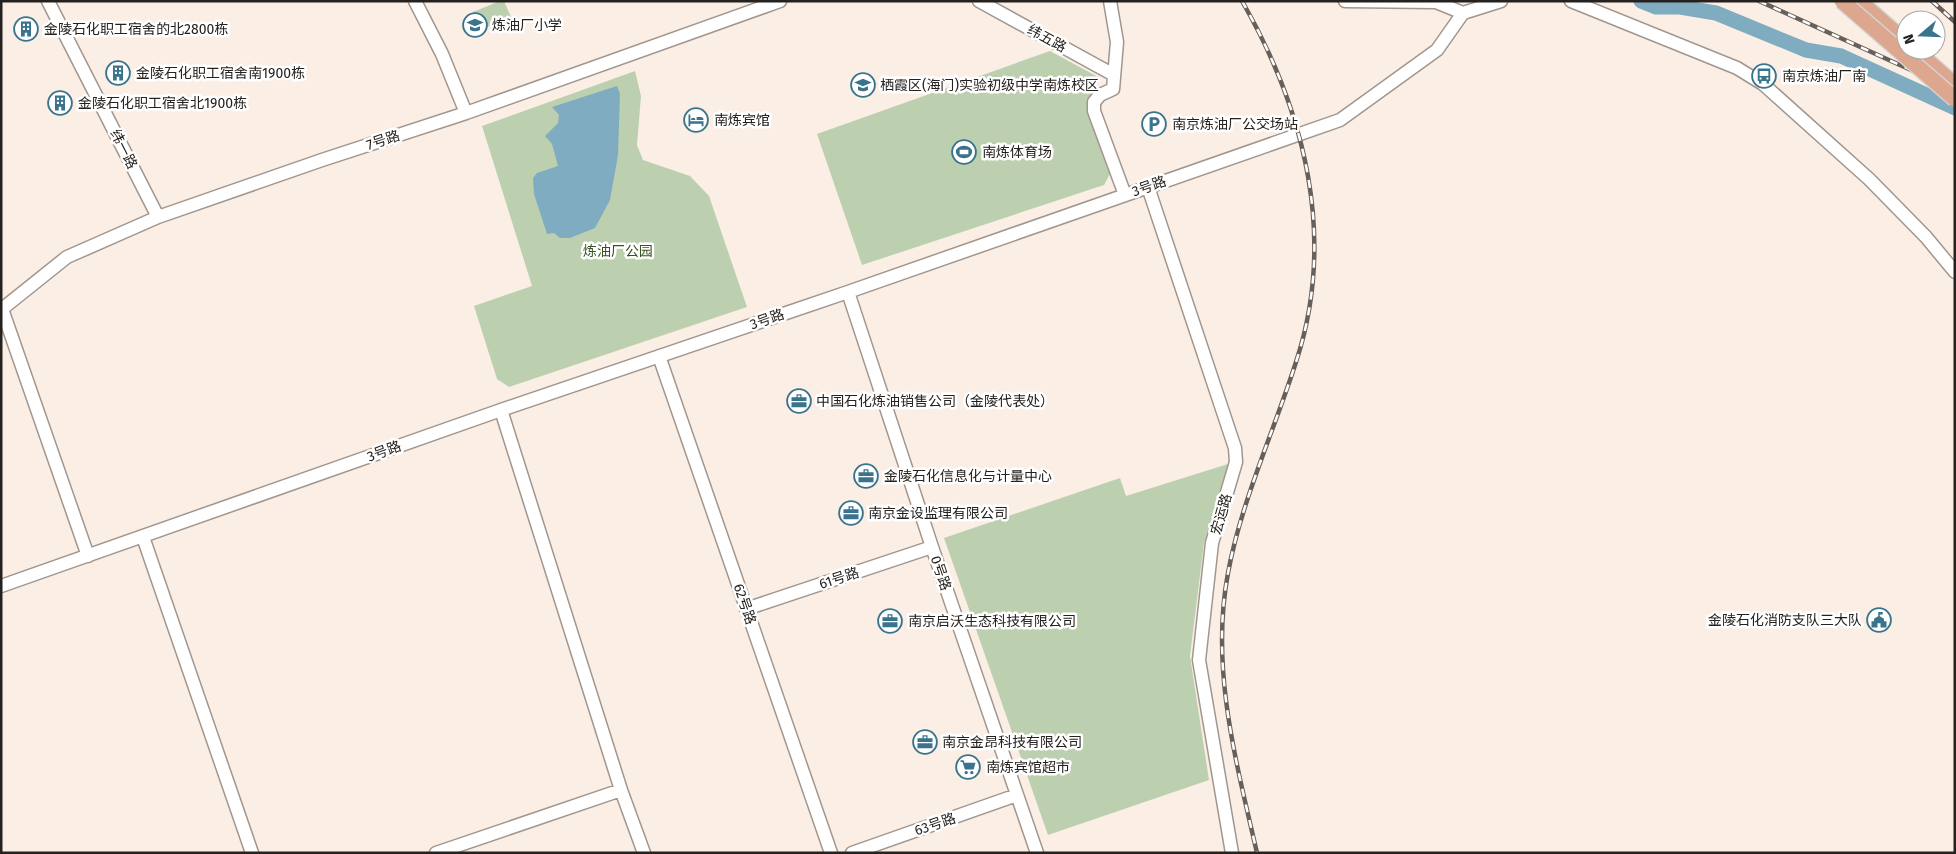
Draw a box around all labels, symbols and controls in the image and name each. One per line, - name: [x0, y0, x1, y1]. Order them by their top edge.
- north arrow: [1896, 10, 1946, 60]
- school or university icon: 炼油厂小学: [462, 12, 488, 38]
- building icon: 金陵石化职工宿舍的北2800栋: [13, 16, 39, 42]
- place label: 炼油厂小学: [492, 17, 562, 34]
- place label: 金陵石化职工宿舍的北2800栋: [44, 21, 228, 38]
- street label: 纬五路: [1024, 21, 1069, 56]
- text: N: [1900, 32, 1919, 46]
- building icon: 金陵石化职工宿舍南1900栋: [105, 60, 131, 86]
- bus stop icon: 南京炼油厂南: [1751, 63, 1777, 89]
- place label: 金陵石化职工宿舍南1900栋: [136, 65, 305, 82]
- place label: 南京炼油厂南: [1782, 68, 1866, 85]
- school or university icon: 栖霞区(海门)实验初级中学南炼校区: [850, 72, 876, 98]
- place label: 栖霞区(海门)实验初级中学南炼校区: [880, 77, 1099, 94]
- building icon: 金陵石化职工宿舍北1900栋: [47, 90, 73, 116]
- place label: 金陵石化职工宿舍北1900栋: [78, 95, 247, 112]
- hotel icon: 南炼宾馆: [683, 107, 709, 133]
- parking icon: 南京炼油厂公交场站: [1141, 111, 1167, 137]
- place label: 南炼宾馆: [714, 112, 770, 129]
- place label: 南京炼油厂公交场站: [1172, 116, 1298, 133]
- street label: 纬一路: [106, 127, 141, 172]
- street label: 7号路: [364, 127, 402, 154]
- sports icon: 南炼体育场: [951, 139, 977, 165]
- place label: 南炼体育场: [982, 144, 1052, 161]
- street label: 3号路: [1130, 173, 1168, 200]
- park label: 炼油厂公园: [583, 243, 653, 260]
- street label: 3号路: [748, 306, 786, 333]
- office icon: 中国石化炼油销售公司（金陵代表处）: [786, 388, 812, 414]
- place label: 中国石化炼油销售公司（金陵代表处）: [816, 393, 1054, 410]
- street label: 3号路: [365, 437, 404, 465]
- office icon: 金陵石化信息化与计量中心: [853, 463, 879, 489]
- place label: 金陵石化信息化与计量中心: [884, 468, 1052, 485]
- street label: 宏运路: [1208, 492, 1235, 537]
- office icon: 南京金设监理有限公司: [838, 500, 864, 526]
- place label: 南京金设监理有限公司: [868, 505, 1008, 522]
- street label: 0号路: [927, 553, 954, 593]
- street label: 61号路: [817, 564, 861, 593]
- street label: 62号路: [730, 581, 759, 627]
- public building icon: 金陵石化消防支队三大队: [1866, 607, 1892, 633]
- office icon: 南京启沃生态科技有限公司: [877, 608, 903, 634]
- place label: 金陵石化消防支队三大队: [1708, 612, 1862, 629]
- place label: 南京启沃生态科技有限公司: [908, 613, 1076, 630]
- office icon: 南京金昂科技有限公司: [912, 729, 938, 755]
- place label: 南京金昂科技有限公司: [942, 734, 1082, 751]
- supermarket icon: 南炼宾馆超市: [955, 754, 981, 780]
- place label: 南炼宾馆超市: [986, 759, 1070, 776]
- street label: 63号路: [912, 810, 958, 839]

